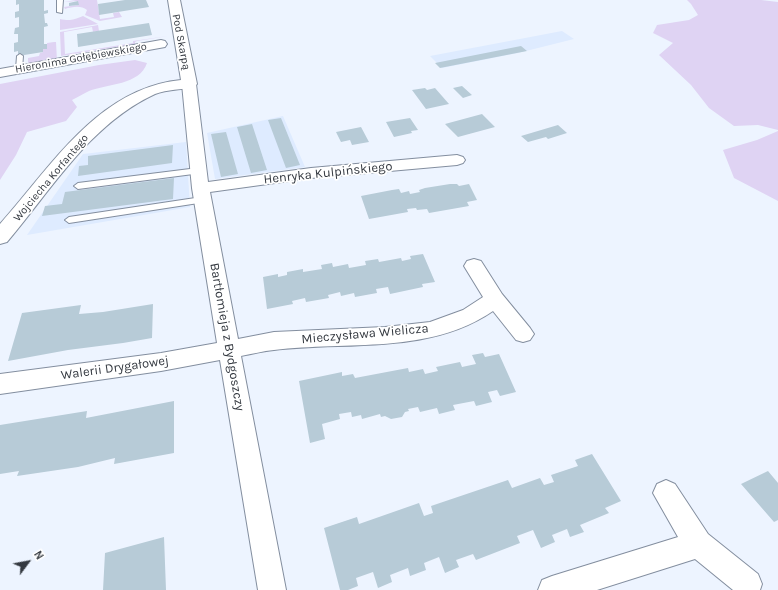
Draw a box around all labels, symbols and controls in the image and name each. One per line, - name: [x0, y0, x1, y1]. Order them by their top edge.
- street label: Pod Skarpą: [169, 13, 193, 71]
- street label: Hieronima Gołębiewskiego: [14, 40, 148, 76]
- street label: Wojciecha Korfantego: [11, 132, 91, 224]
- street label: Henryka Kulpińskiego: [263, 158, 393, 188]
- street label: Bartłomieja z Bydgoszczy: [206, 262, 248, 412]
- street label: Mieczysława Wielicza: [301, 321, 429, 347]
- street label: Walerii Drygałowej: [60, 353, 170, 383]
- north arrow: [8, 542, 48, 582]
- text: N: [31, 549, 46, 562]

